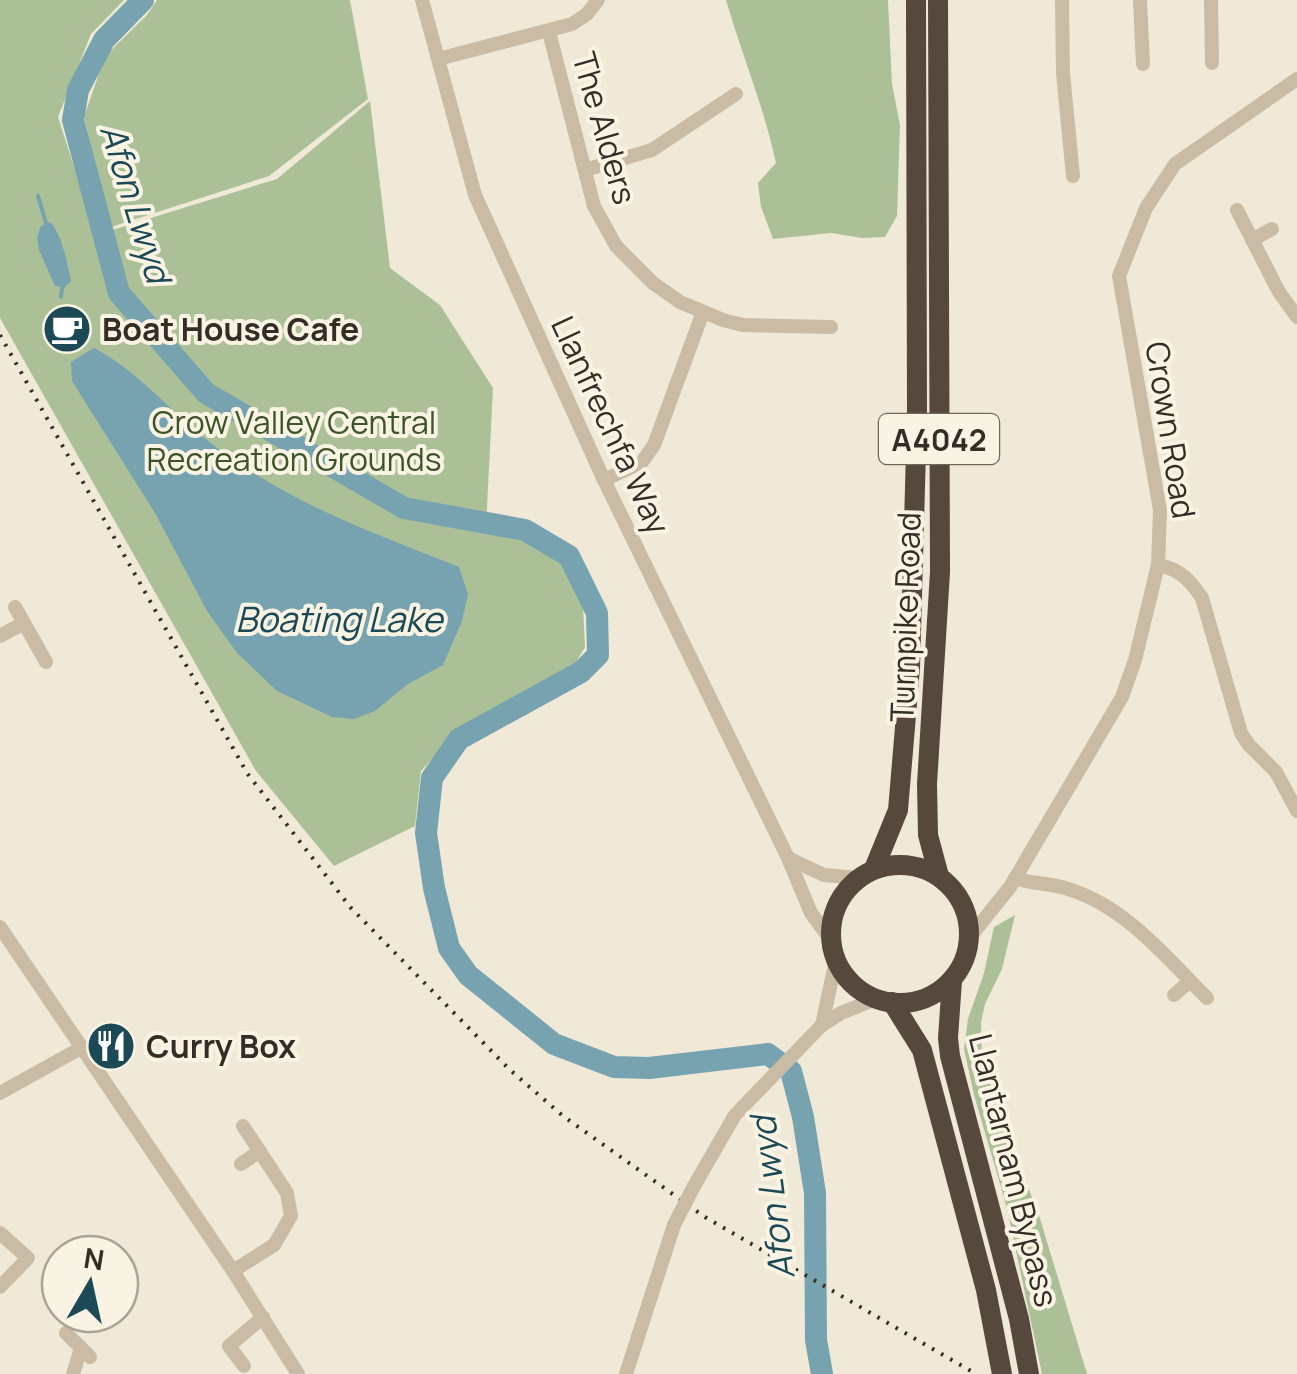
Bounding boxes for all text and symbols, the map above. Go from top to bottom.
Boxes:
street label: The Alders [562,47,648,209]
water label: Afon Lwyd [89,118,184,292]
cafe icon: Boat House Cafe [41,303,93,355]
place label: Boat House Cafe [102,307,359,351]
street label: Llanfrechfa Way [541,309,681,541]
street label: Crown Road [1135,339,1207,521]
park label: Crow Valley Central Recreation Grounds [147,400,441,481]
road number: A4042 [879,414,999,464]
street label: Turnpike Road [879,511,931,723]
water label: Boating Lake [235,595,445,643]
restaurant icon: Curry Box [85,1020,137,1072]
place label: Curry Box [146,1024,296,1068]
street label: Llantarnam Bypass [959,1029,1069,1311]
water label: Afon Lwyd [738,1110,806,1282]
north arrow [40,1234,140,1334]
text: N [81,1238,107,1279]

